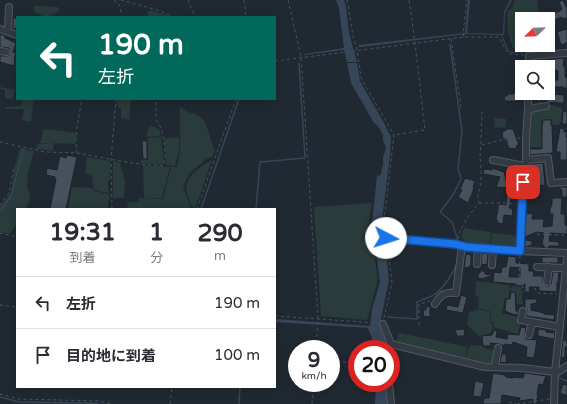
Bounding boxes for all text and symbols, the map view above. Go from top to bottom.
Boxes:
north arrow [515,12,555,52]
map controls [515,12,555,100]
text: 190 m [98,28,184,62]
icon: left [32,32,84,84]
button: search [515,60,555,100]
text: 左折 [98,66,134,88]
pin [506,165,540,199]
icon: arrive [512,171,534,193]
position arrow [365,217,407,259]
text: 19:31 [49,218,116,247]
text: 1 [149,218,164,247]
text: 290 [197,219,243,248]
text: m [214,248,226,264]
text: 到着 [70,250,96,266]
text: 分 [150,250,163,266]
icon: left [32,292,54,314]
text: 190 m [214,294,260,312]
text: 左折 [66,295,96,313]
speed limit sign: 20 [348,340,400,392]
icon: arrive [32,344,54,366]
text: 100 m [214,346,260,364]
text: 目的地に到着 [66,347,156,365]
text: 9 [308,349,320,373]
text: km/h [301,370,327,382]

